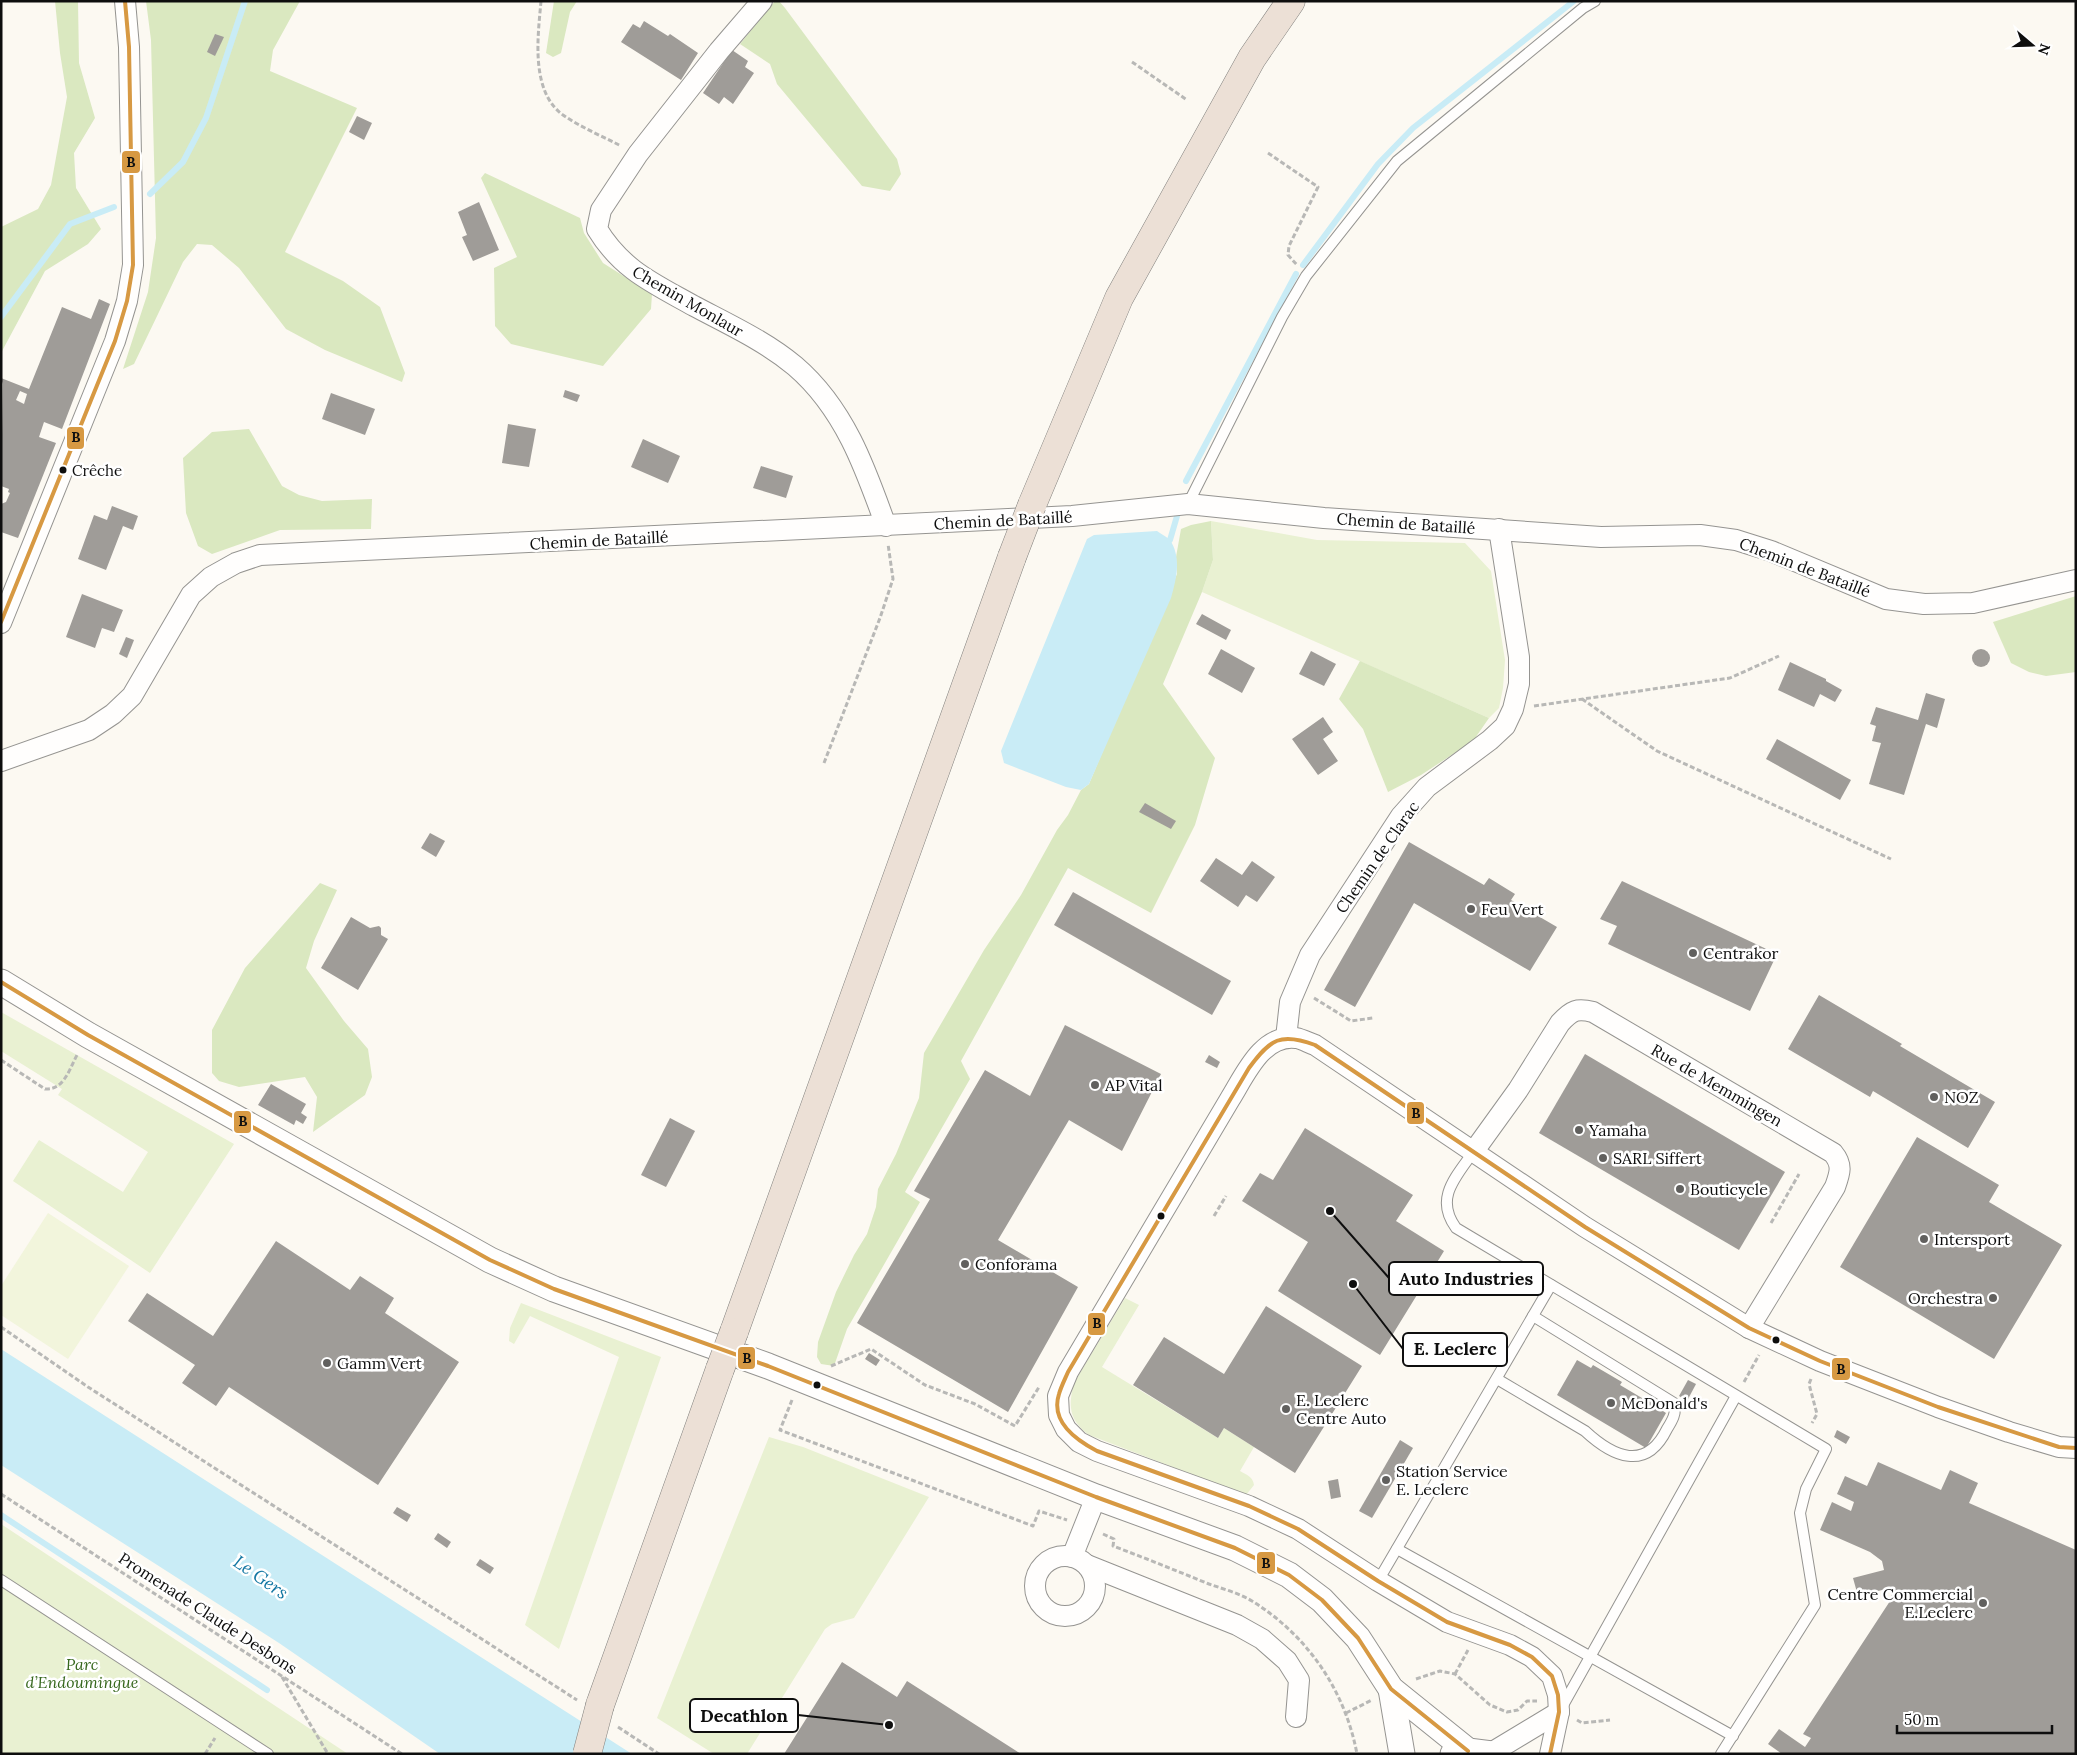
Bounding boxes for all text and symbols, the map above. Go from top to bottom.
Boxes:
north arrow [2007,20,2057,70]
text: N [2034,41,2055,57]
line badge: B [121,150,141,174]
text: B [126,153,136,171]
street label: Chemin Monlaur [629,261,747,341]
line badge: B [66,426,85,450]
text: B [71,428,81,446]
place label: Crêche [72,461,122,480]
marker: Crêche [58,465,68,475]
street label: Chemin de Bataillé [933,506,1073,534]
street label: Chemin de Bataillé [1336,508,1476,538]
street label: Chemin de Bataillé [529,526,669,554]
street label: Chemin de Bataillé [1737,533,1874,601]
street label: Chemin de Clarac [1331,797,1423,917]
place label: Feu Vert [1481,899,1544,919]
marker: Feu Vert [1465,903,1477,915]
place label: Centrakor [1703,943,1779,963]
marker: Centrakor [1687,947,1699,959]
street label: Rue de Memmingen [1648,1039,1786,1131]
place label: AP Vital [1104,1075,1163,1095]
marker: AP Vital [1089,1079,1101,1091]
place label: NOZ [1944,1087,1979,1107]
marker: NOZ [1928,1091,1940,1103]
line badge: B [1406,1101,1425,1125]
text: B [1411,1104,1421,1122]
line badge: B [233,1110,252,1134]
text: B [238,1112,248,1130]
place label: Yamaha [1588,1120,1647,1140]
marker: Yamaha [1573,1124,1585,1136]
place label: SARL Siffert [1613,1148,1703,1168]
marker: SARL Siffert [1597,1152,1609,1164]
place label: Bouticycle [1690,1179,1768,1199]
marker: Bouticycle [1674,1183,1686,1195]
unlabelled marker [1156,1211,1166,1221]
place label: Intersport [1934,1229,2011,1249]
marker: Intersport [1918,1233,1930,1245]
place label: Conforama [975,1254,1058,1274]
marker: Conforama [959,1258,971,1270]
callout: Auto Industries [1389,1262,1543,1295]
text: Auto Industries [1399,1267,1533,1290]
place label: Orchestra [1908,1288,1983,1308]
marker: Orchestra [1987,1292,1999,1304]
line badge: B [1087,1312,1106,1336]
text: B [1092,1314,1102,1332]
callout: E. Leclerc [1403,1333,1507,1366]
unlabelled marker [1771,1335,1781,1345]
text: E. Leclerc [1413,1337,1497,1360]
line badge: B [737,1346,756,1370]
text: B [742,1349,752,1367]
place label: Gamm Vert [337,1353,423,1373]
marker: Gamm Vert [321,1357,333,1369]
line badge: B [1831,1357,1851,1381]
text: B [1836,1360,1846,1378]
unlabelled marker [812,1380,822,1390]
place label: E. Leclerc Centre Auto [1296,1390,1386,1428]
place label: McDonald's [1621,1393,1708,1413]
marker: McDonald's [1605,1397,1617,1409]
marker: E. Leclerc Centre Auto [1280,1403,1292,1415]
place label: Station Service E. Leclerc [1396,1461,1508,1499]
marker: Station Service E. Leclerc [1380,1474,1392,1486]
street label: Promenade Claude Desbons [115,1548,301,1678]
water label: Le Gers [229,1550,293,1604]
line badge: B [1256,1551,1276,1575]
text: B [1261,1554,1271,1572]
place label: Centre Commercial E.Leclerc [1827,1584,1973,1622]
marker: Centre Commercial E.Leclerc [1977,1597,1989,1609]
park label: Parc d’Endoumingue [26,1654,139,1692]
callout: Decathlon [690,1699,798,1732]
scale bar [1897,1702,2052,1734]
text: Decathlon [700,1704,788,1727]
text: 50 m [1904,1710,1939,1729]

